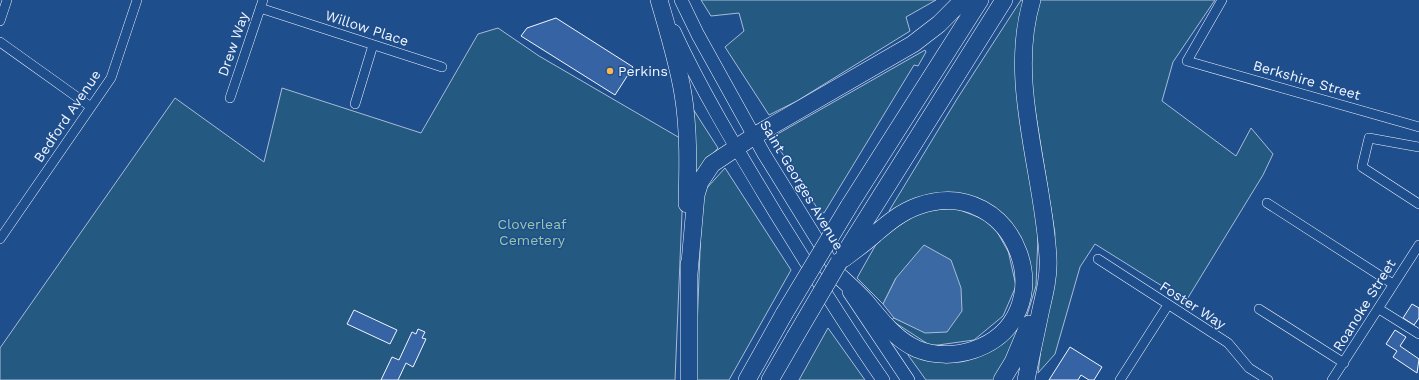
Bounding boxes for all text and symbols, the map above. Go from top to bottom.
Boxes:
street label: Willow Place [323,7,411,49]
street label: Drew Way [215,9,252,78]
street label: Berkshire Street [1251,57,1363,103]
place label: Perkins [618,63,668,79]
marker: Perkins [605,66,615,76]
street label: Bedford Avenue [30,67,104,165]
street label: Saint Georges Avenue [757,117,847,253]
park label: Cloverleaf Cemetery [497,216,567,248]
street label: Roanoke Street [1329,256,1399,354]
street label: Foster Way [1157,278,1229,333]

